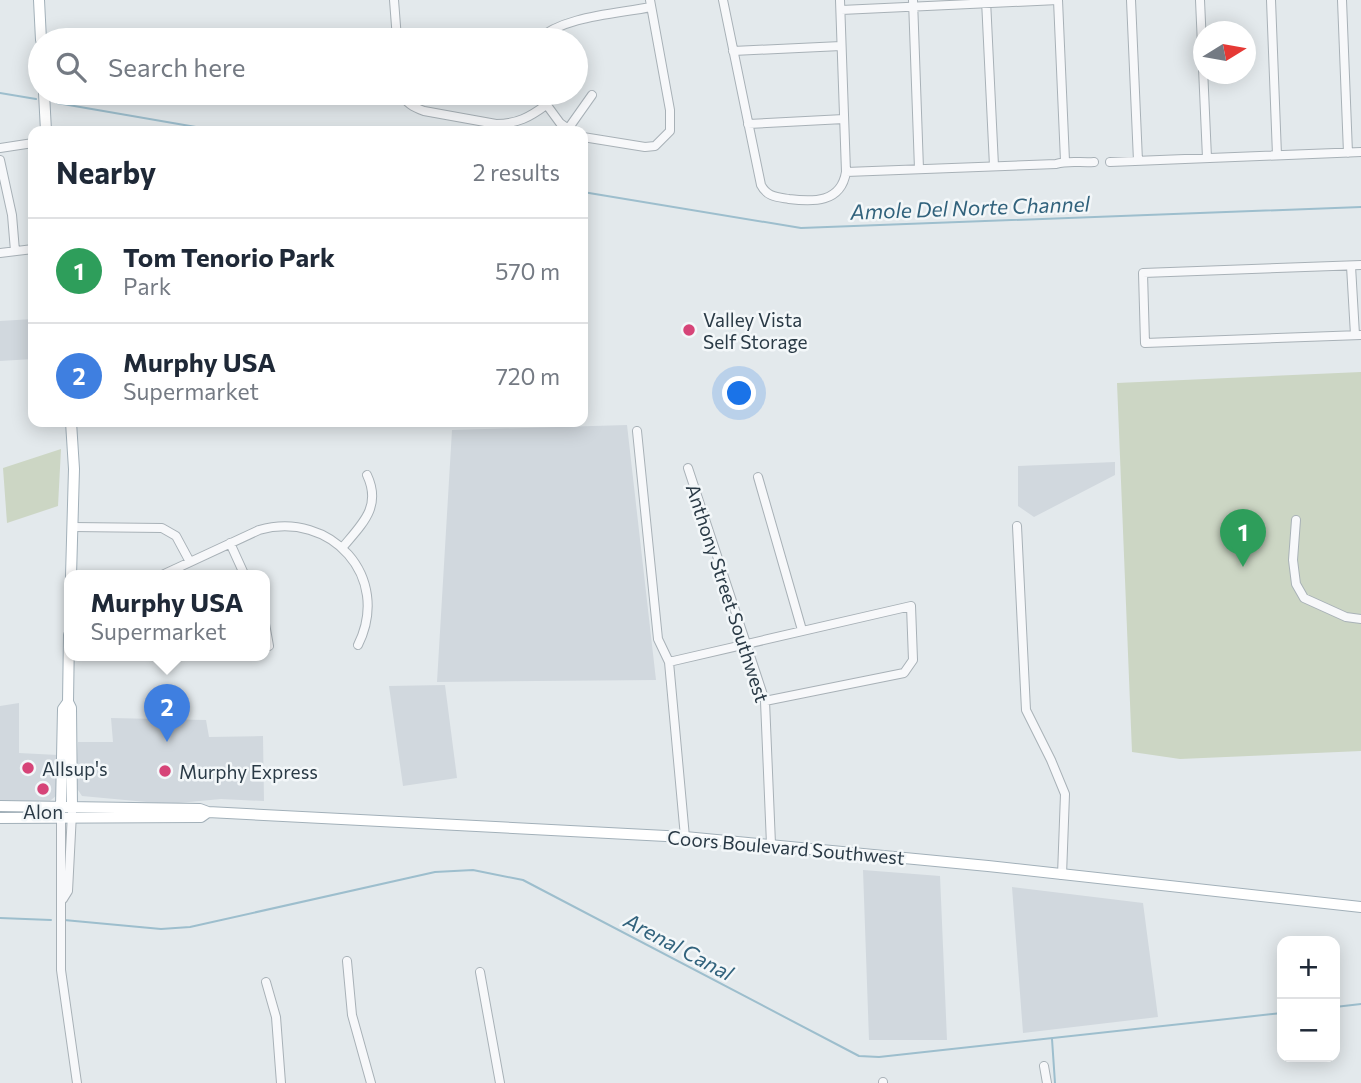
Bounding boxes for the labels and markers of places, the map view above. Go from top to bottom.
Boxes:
place label: Valley Vista Self Storage [703,308,808,353]
marker: Valley Vista Self Storage [681,322,697,338]
pin: 1 [1220,509,1266,567]
pin: 2 [144,684,190,742]
place label: Allsup's [42,757,108,780]
marker: Allsup's [20,760,36,776]
place label: Murphy Express [179,760,318,783]
marker: Murphy Express [157,763,173,779]
marker: Alon [35,781,51,797]
place label: Alon [23,800,63,823]

